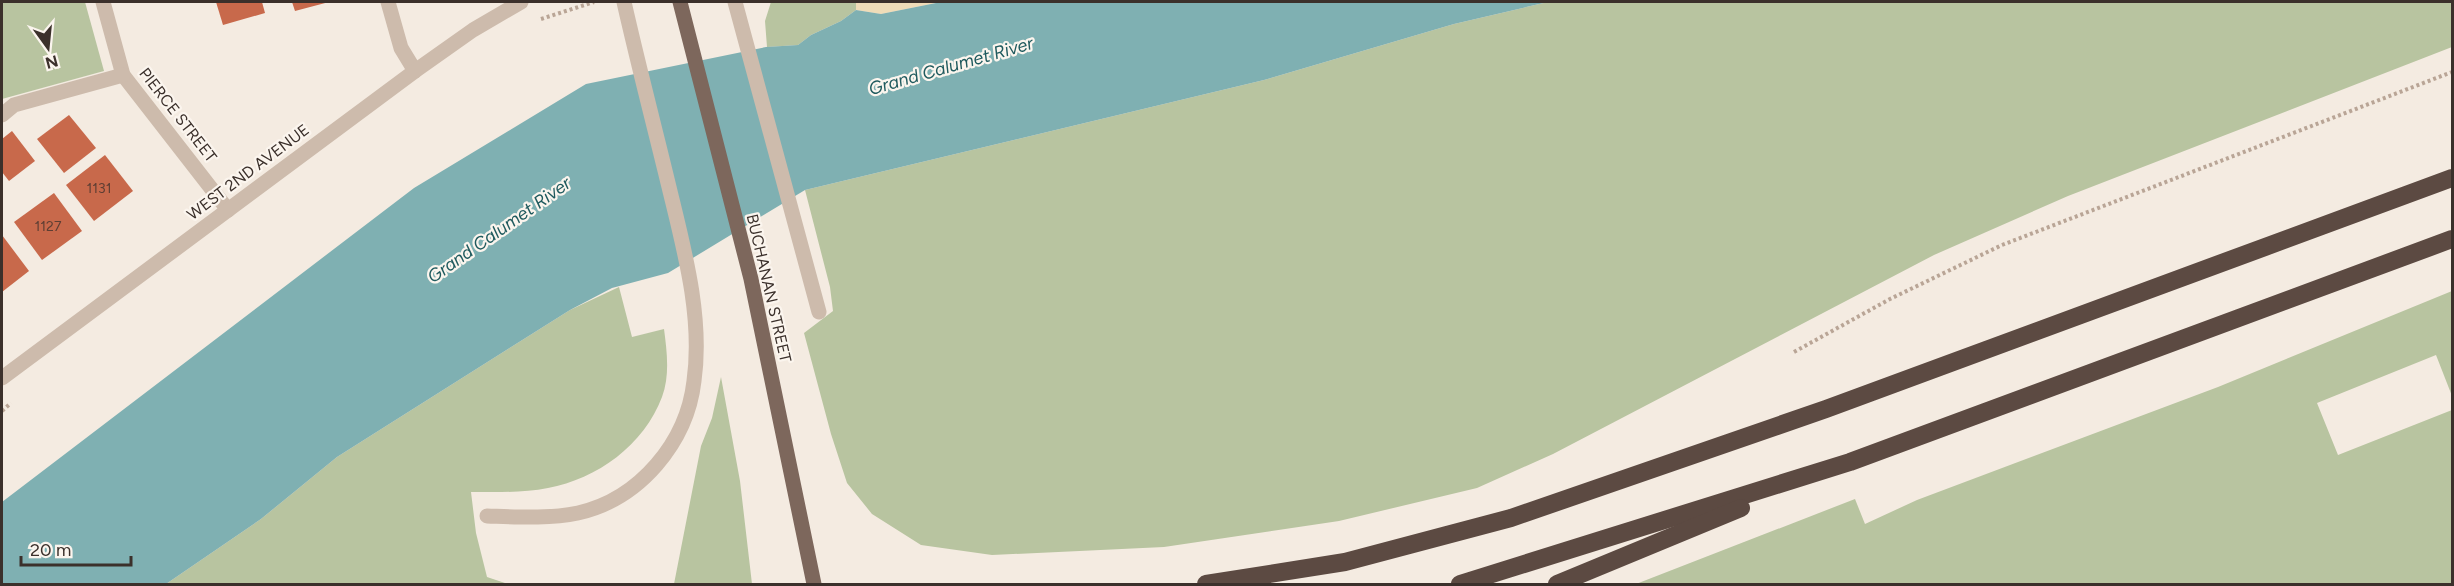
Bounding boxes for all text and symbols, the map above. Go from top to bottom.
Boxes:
north arrow [18,18,78,78]
water label: Grand Calumet River [866,32,1037,100]
text: N [43,51,60,73]
street label: PIERCE STREET [135,64,221,166]
street label: WEST 2ND AVENUE [183,120,313,224]
water label: Grand Calumet River [423,172,576,288]
house number: 1131 [87,180,111,197]
street label: BUCHANAN STREET [743,212,795,364]
house number: 1127 [35,218,62,235]
scale bar [21,529,130,567]
text: 20 m [30,539,71,561]

